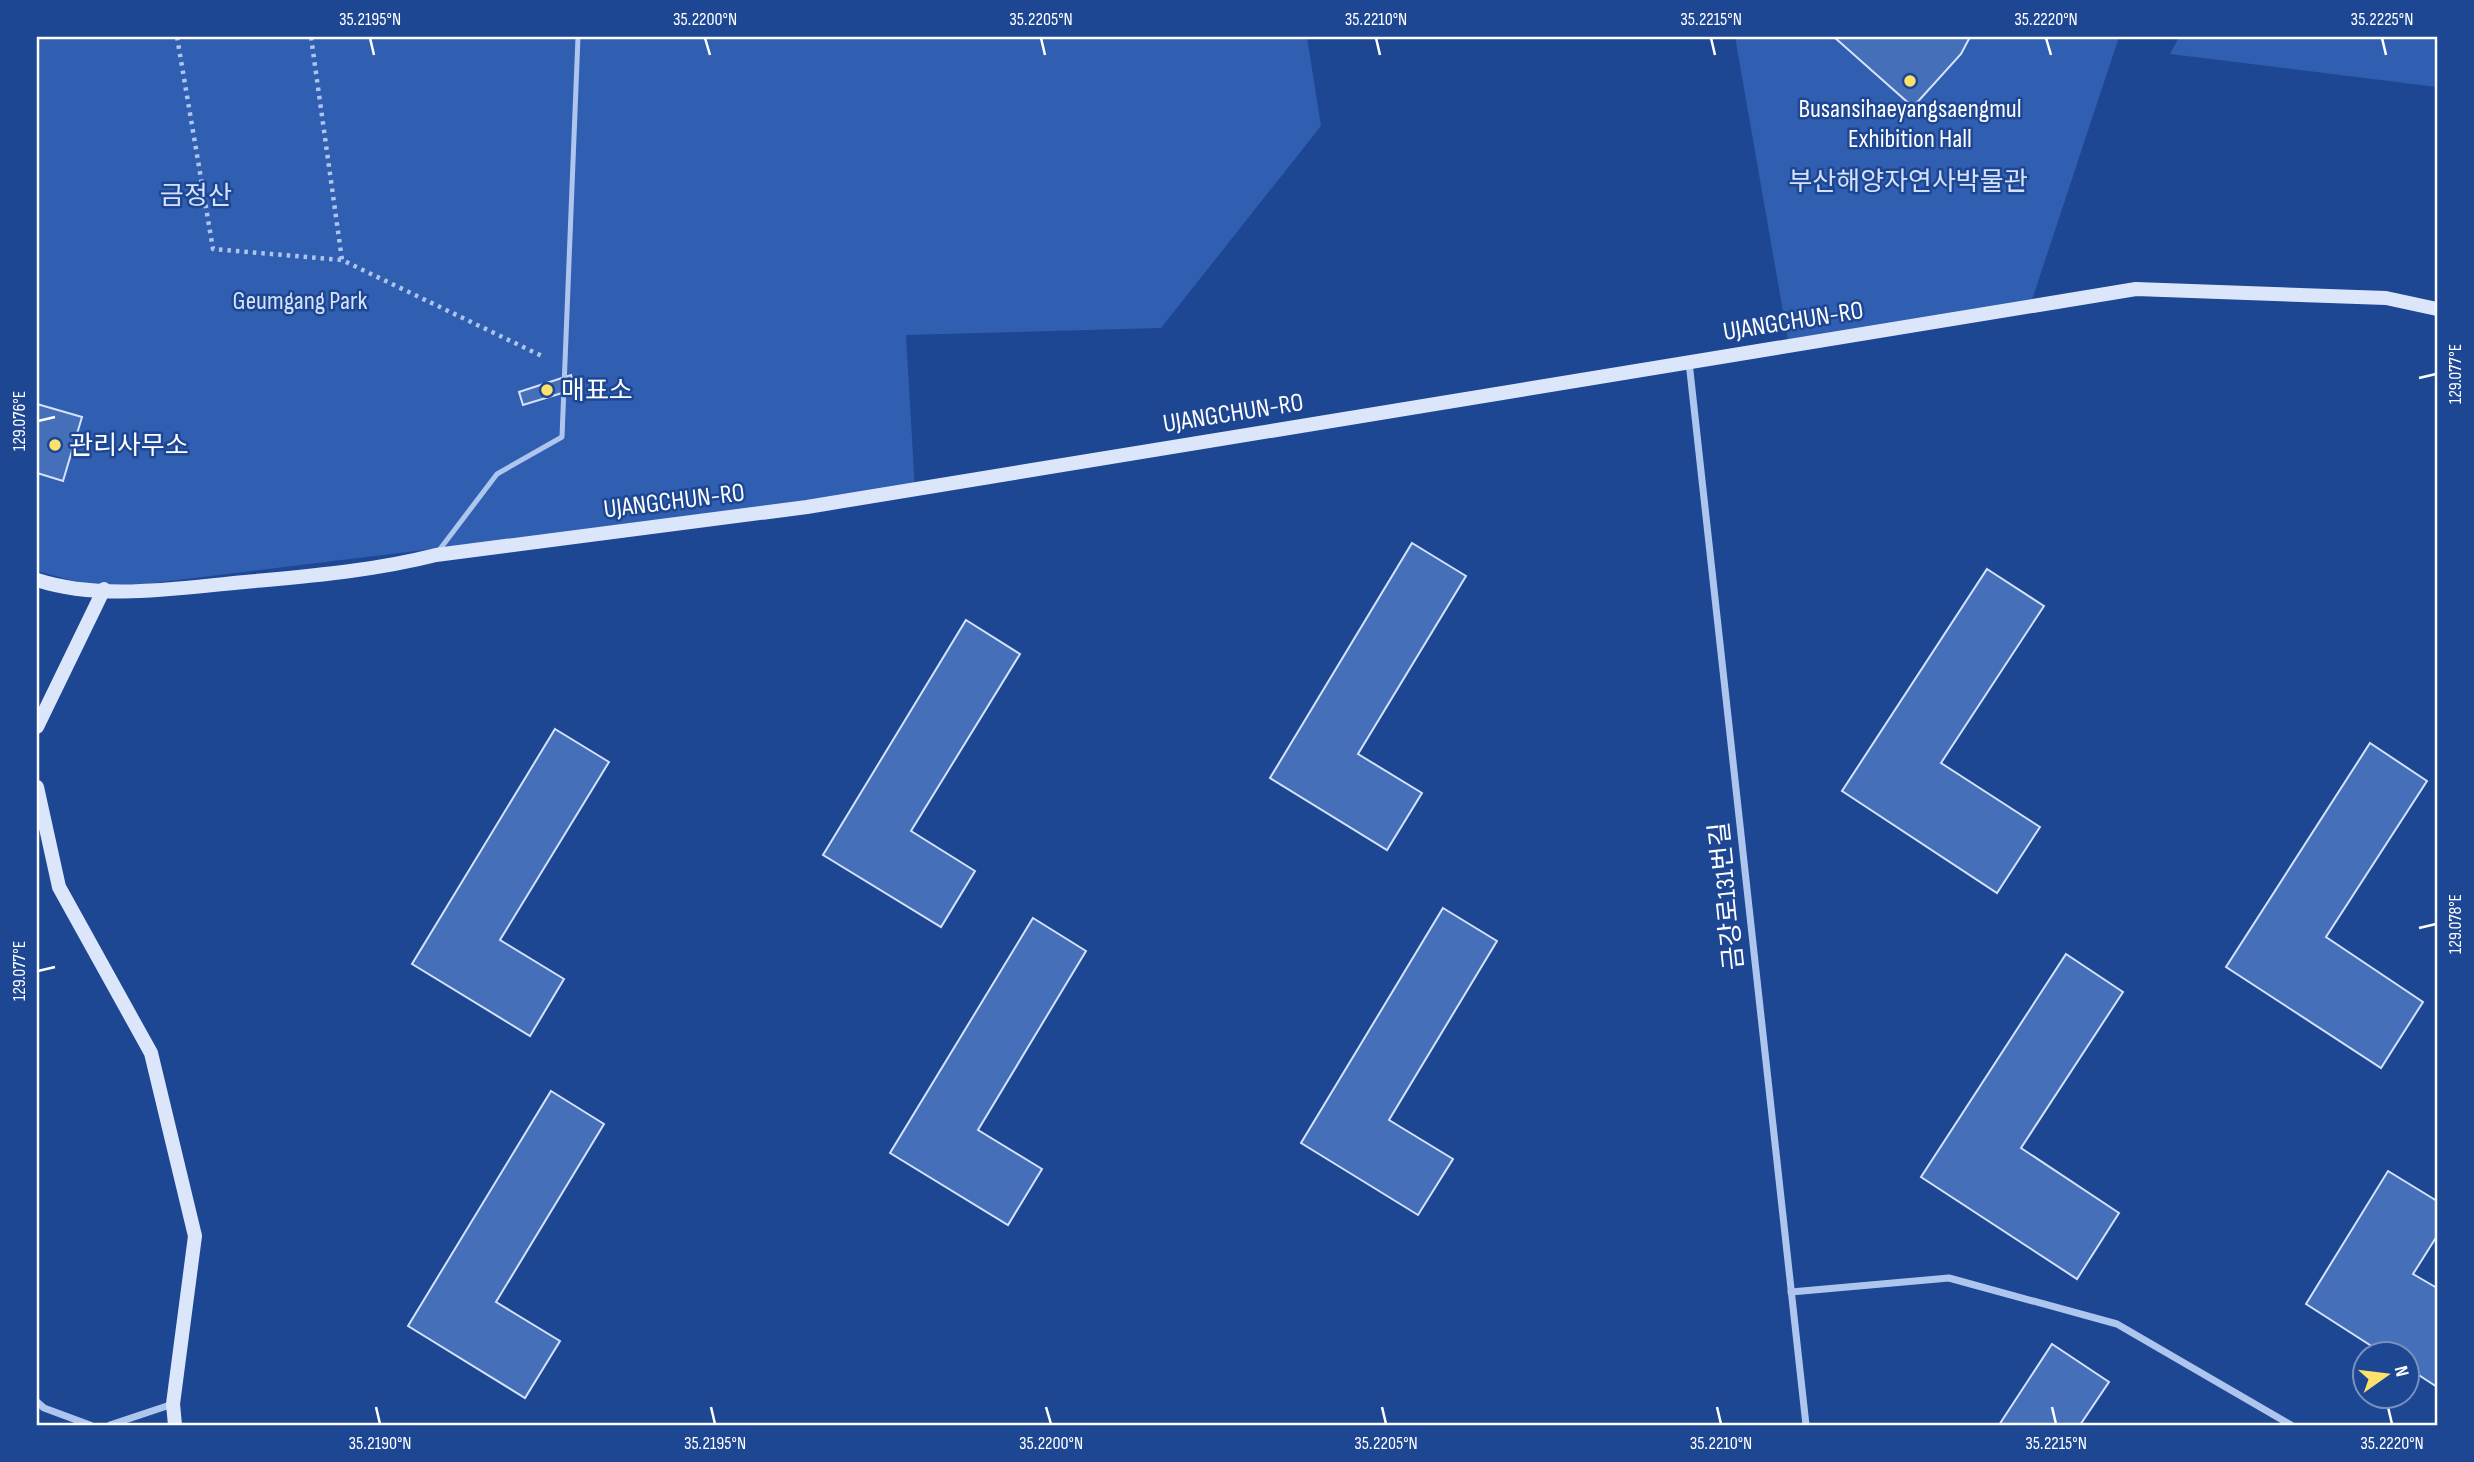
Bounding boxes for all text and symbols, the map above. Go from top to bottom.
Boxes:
text: 35.2195°N [339,9,401,30]
text: 35.2200°N [673,9,737,30]
text: 35.2205°N [1009,9,1073,30]
text: 35.2210°N [1345,9,1407,30]
text: 35.2215°N [1680,9,1742,30]
text: 35.2220°N [2014,9,2078,30]
text: 35.2225°N [2351,9,2413,30]
marker: Busansihaeyangsaengmul Exhibition Hall [1902,73,1918,89]
place label: Busansihaeyangsaengmul Exhibition Hall [1798,94,2022,155]
park label: 부산해양자연사박물관 [1788,167,2028,198]
park label: 금정산 [160,181,232,212]
park label: Geumgang Park [233,286,367,317]
street label: UJANGCHUN-RO [1721,295,1866,348]
text: 129.077°E [2445,344,2466,404]
place label: 매표소 [561,376,633,407]
marker: 매표소 [539,382,555,398]
street label: UJANGCHUN-RO [1161,387,1306,440]
text: 129.076°E [9,391,30,451]
place label: 관리사무소 [69,431,189,462]
marker: 관리사무소 [47,437,63,453]
street label: UJANGCHUN-RO [602,477,746,525]
street label: 금강로131번길 [1704,820,1751,971]
text: 129.078°E [2445,894,2466,954]
text: 129.077°E [9,941,30,1001]
north arrow [2352,1340,2422,1410]
text: N [2389,1364,2413,1379]
text: 35.2190°N [348,1433,412,1454]
text: 35.2195°N [684,1433,746,1454]
text: 35.2200°N [1019,1433,1083,1454]
text: 35.2205°N [1354,1433,1418,1454]
text: 35.2210°N [1690,1433,1752,1454]
text: 35.2215°N [2025,1433,2087,1454]
text: 35.2220°N [2360,1433,2424,1454]

